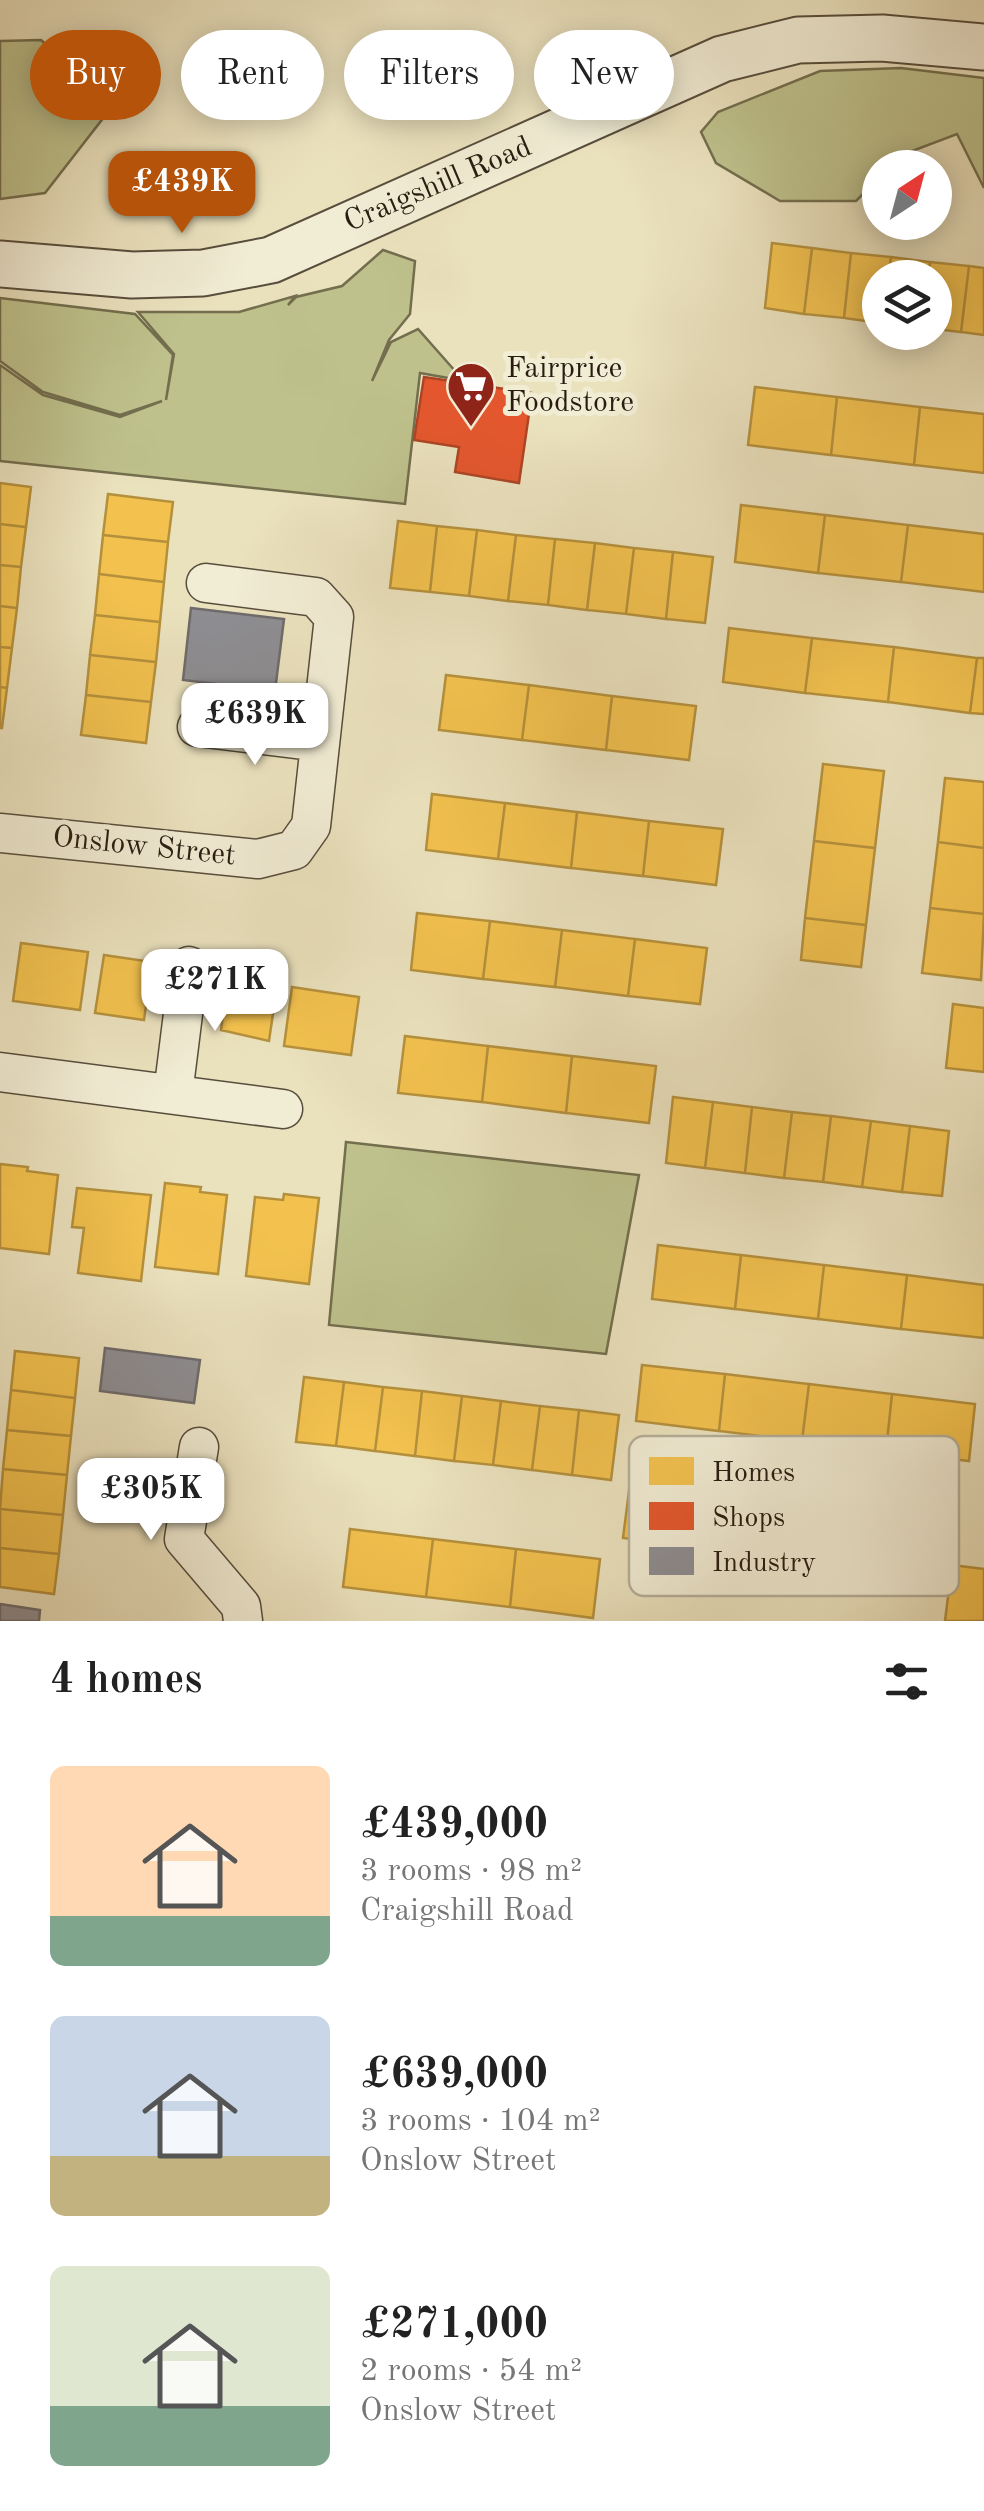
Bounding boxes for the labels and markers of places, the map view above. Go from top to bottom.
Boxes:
pin: £439K [112,151,252,236]
place label: Fairprice Foodstore [506,354,634,418]
supermarket icon: Fairprice Foodstore [445,360,497,428]
pin: £639K [185,683,325,768]
pin: £271K [145,949,285,1034]
pin: £305K [81,1458,221,1543]

